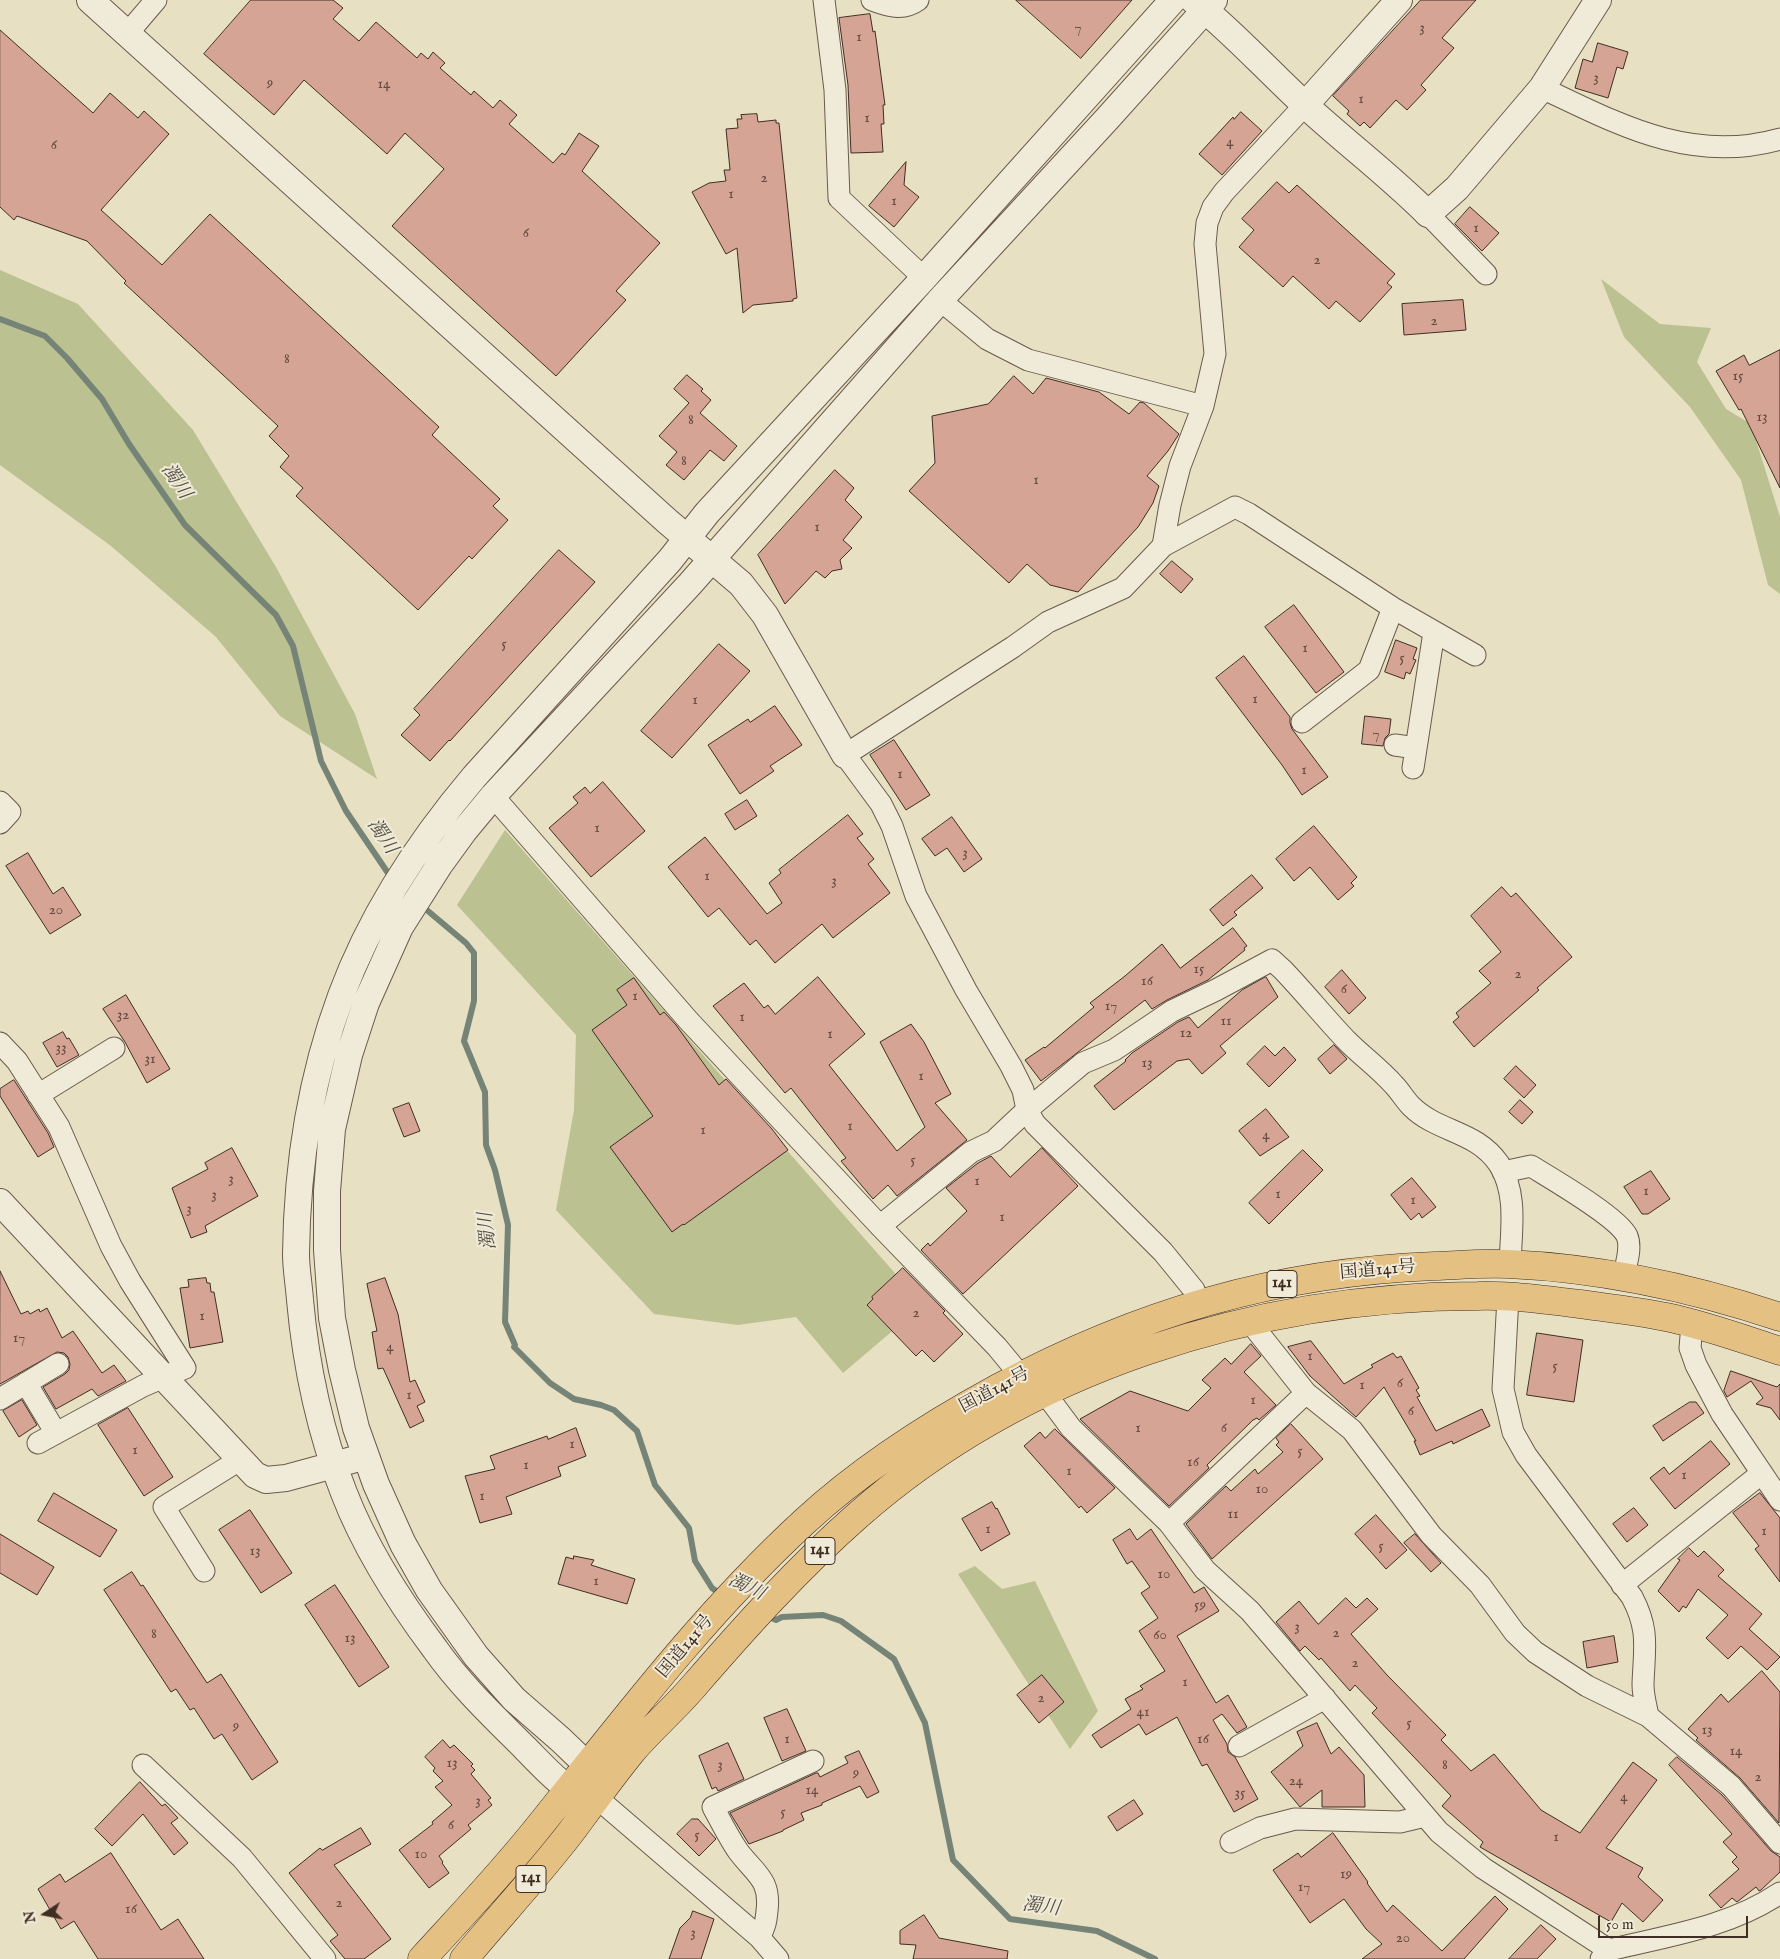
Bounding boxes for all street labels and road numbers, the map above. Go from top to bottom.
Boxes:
street label: 国道141号 [1339,1257,1417,1285]
road number: 141 [1267,1270,1297,1298]
street label: 国道141号 [956,1364,1034,1418]
road number: 141 [805,1538,835,1564]
street label: 国道141号 [653,1611,719,1683]
road number: 141 [516,1866,546,1892]

